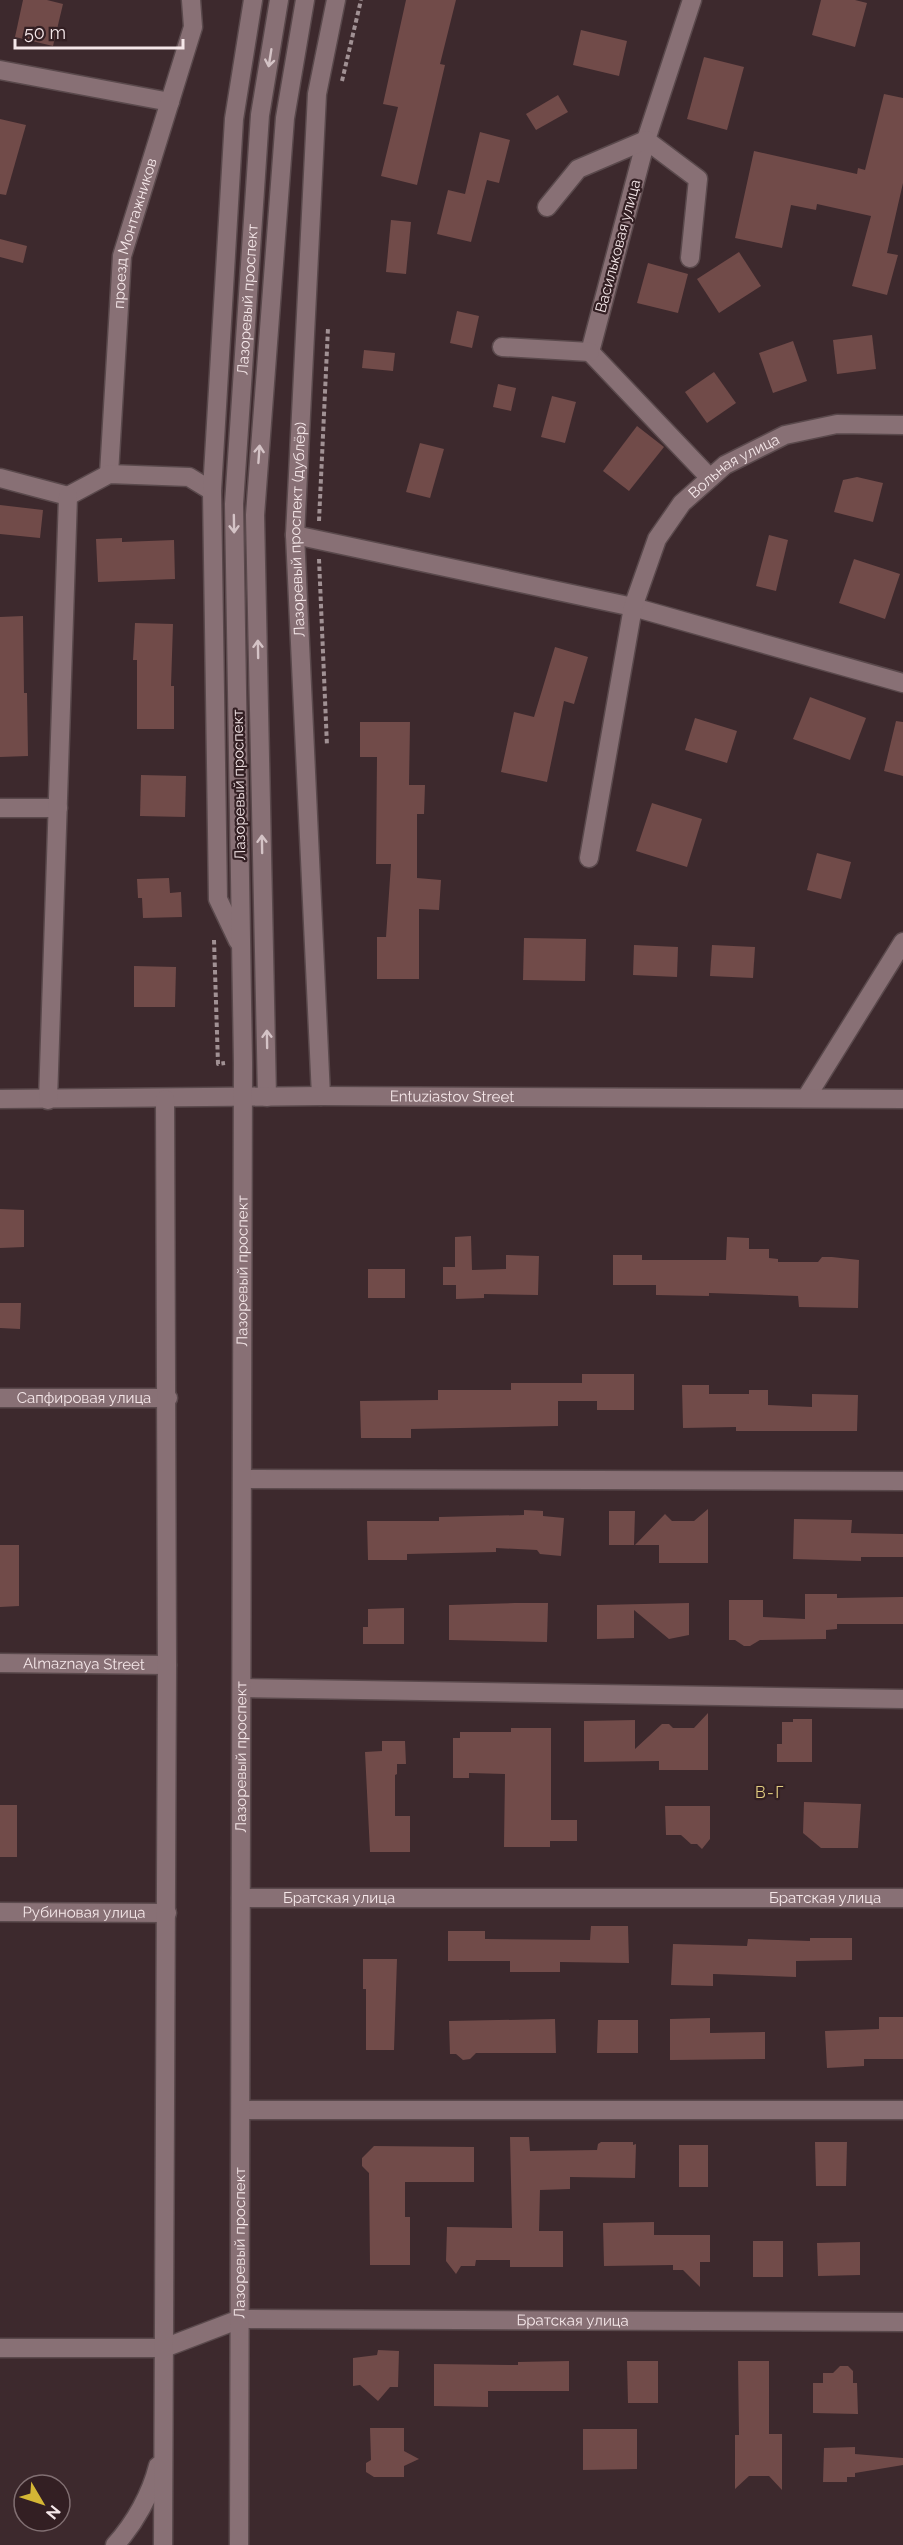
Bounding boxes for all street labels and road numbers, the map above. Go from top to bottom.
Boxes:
street label: проезд Монтажников [110,156,161,309]
street label: Васильковая улица [592,177,644,315]
street label: Лазоревый проспект [234,223,262,376]
street label: Лазоревый проспект (дублёр) [286,422,310,638]
street label: Вольная улица [685,430,782,502]
street label: Лазоревый проспект [229,709,249,861]
street label: Entuziastov Street [390,1087,514,1106]
street label: Лазоревый проспект [233,1195,252,1347]
street label: Сапфировая улица [17,1389,151,1407]
street label: Almaznaya Street [23,1654,145,1674]
street label: Лазоревый проспект [232,1681,250,1833]
street label: Братская улица [283,1889,395,1907]
street label: Братская улица [769,1889,881,1907]
street label: Рубиновая улица [22,1903,146,1922]
street label: Лазоревый проспект [231,2167,249,2319]
street label: Братская улица [517,2311,629,2330]

